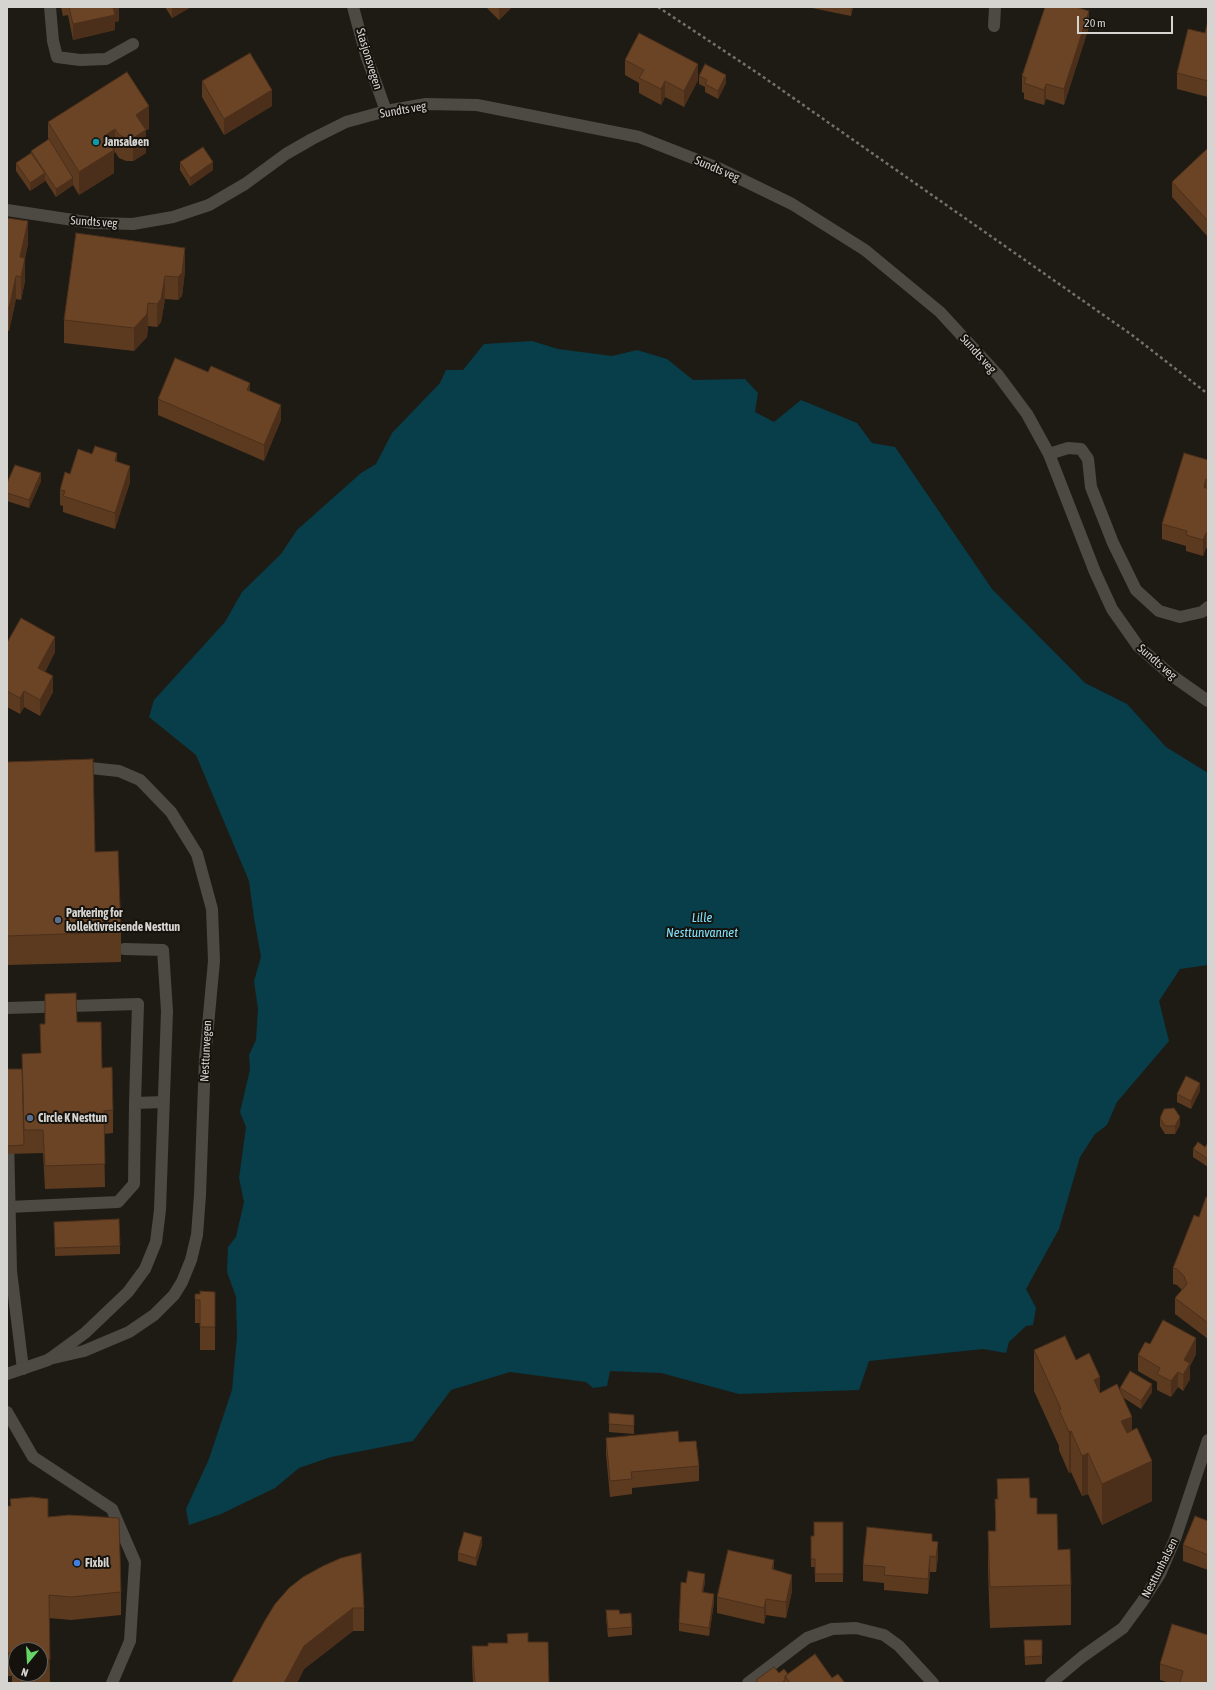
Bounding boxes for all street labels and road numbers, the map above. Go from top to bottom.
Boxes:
street label: Stasjonsvegen [353,27,385,91]
street label: Sundts veg [379,99,427,121]
street label: Sundts veg [693,153,741,185]
street label: Sundts veg [70,213,118,231]
street label: Sundts veg [957,332,999,376]
street label: Sundts veg [1134,641,1180,683]
street label: Nesttunvegen [197,1020,215,1082]
street label: Nesttunhalsen [1139,1536,1181,1600]

